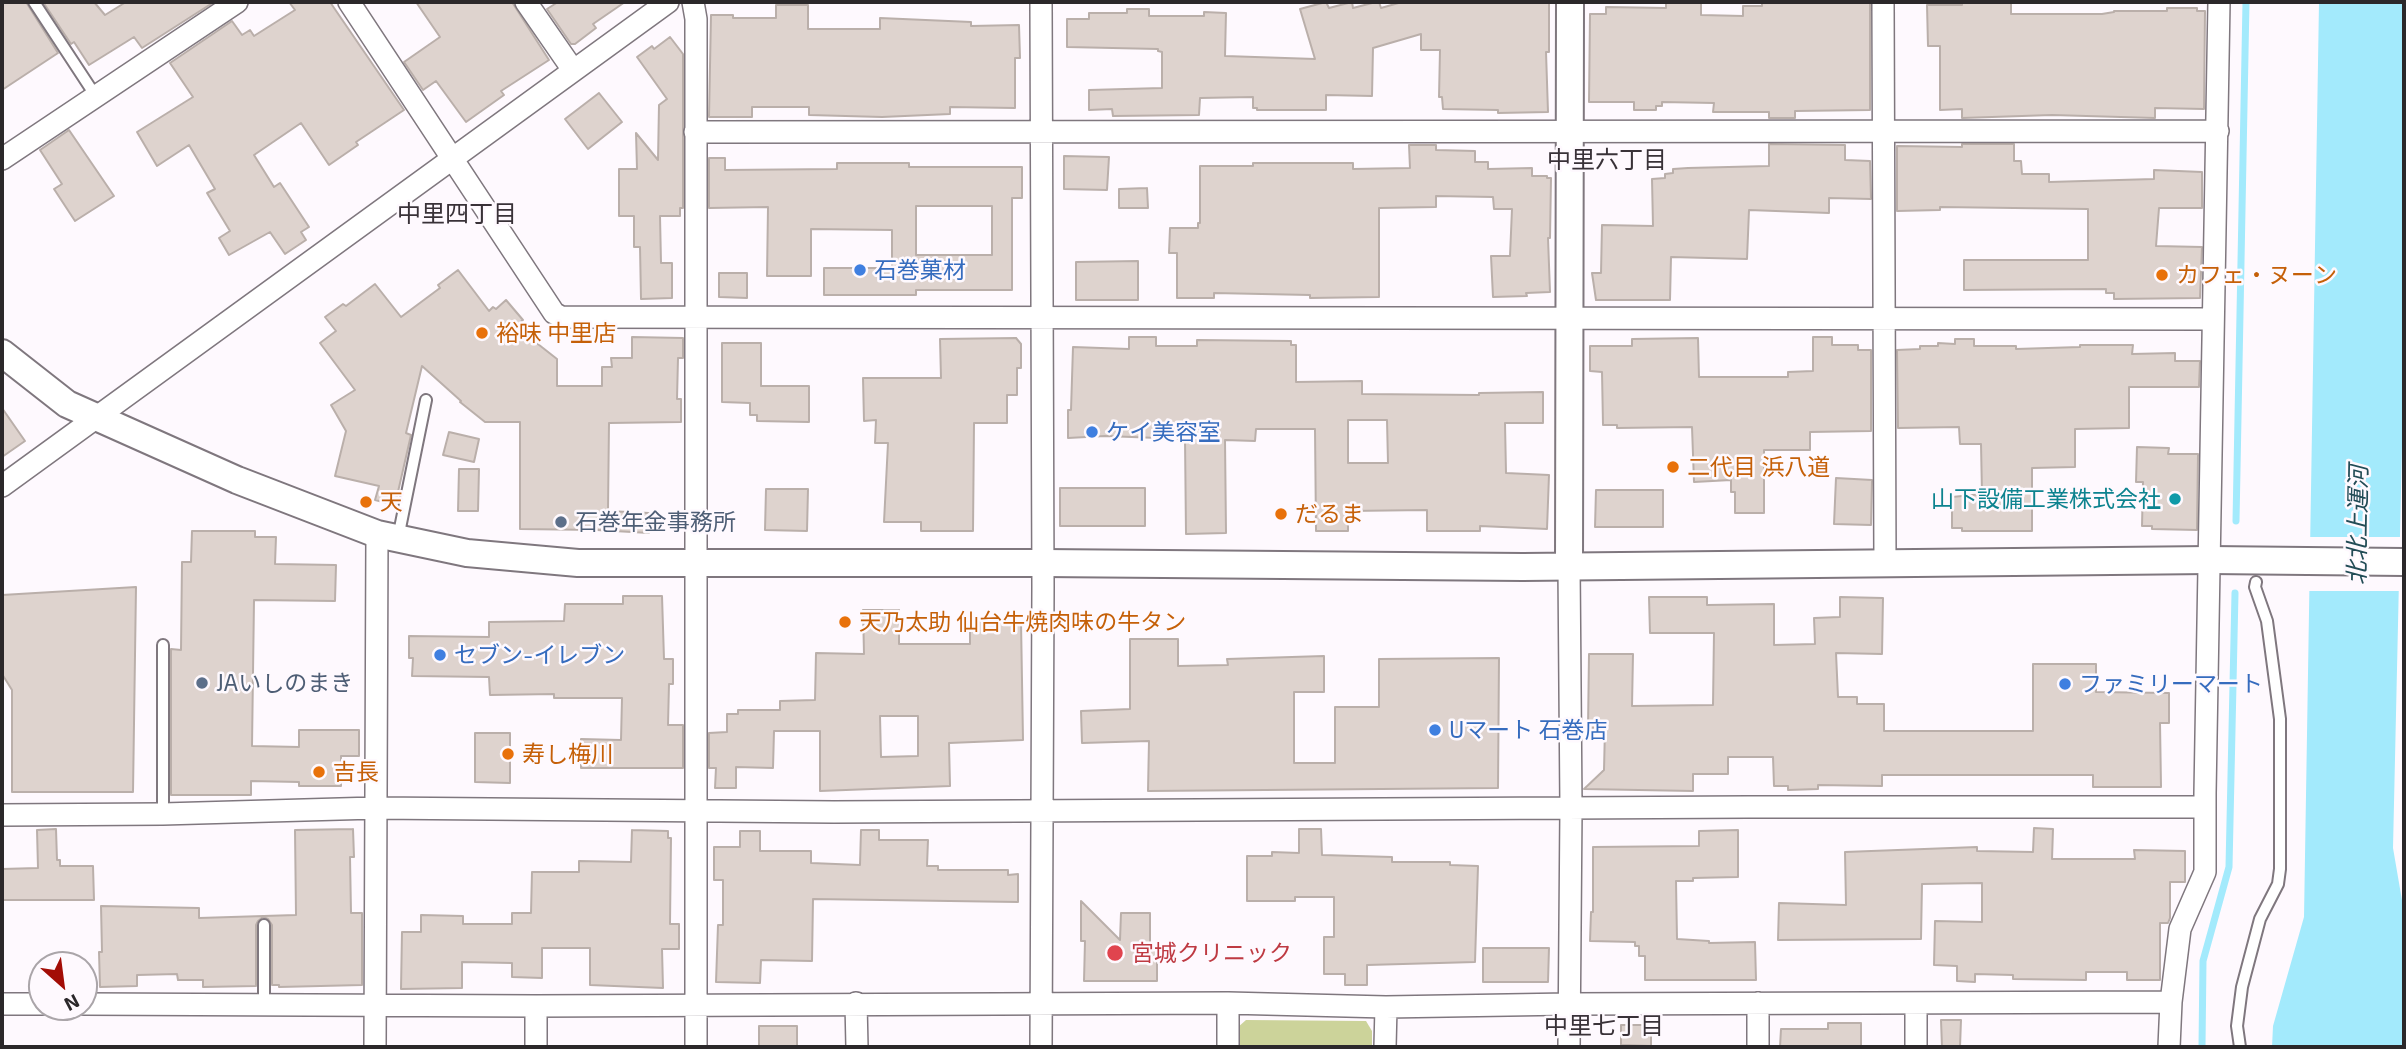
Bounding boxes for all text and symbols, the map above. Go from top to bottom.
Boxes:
district label: 中里六丁目 [1547,146,1667,174]
district label: 中里四丁目 [397,200,517,228]
place label: 石巻菓材 [874,256,966,284]
place label: カフェ・ヌーン [2176,261,2337,289]
marker: 石巻菓材 [852,262,868,278]
marker: カフェ・ヌーン [2154,267,2170,283]
place label: 裕味 中里店 [496,319,616,347]
marker: 裕味 中里店 [474,325,490,341]
place label: ケイ美容室 [1106,418,1221,446]
marker: ケイ美容室 [1084,424,1100,440]
place label: 二代目 浜八道 [1687,453,1830,481]
marker: 二代目 浜八道 [1665,459,1681,475]
water label: 北北上運河 [2343,465,2373,585]
place label: 山下設備工業株式会社 [1931,485,2161,513]
place label: 天 [380,488,403,516]
marker: 山下設備工業株式会社 [2167,491,2183,507]
marker: 天 [358,494,374,510]
place label: だるま [1295,500,1364,528]
marker: だるま [1273,506,1289,522]
place label: 石巻年金事務所 [575,508,736,536]
marker: 石巻年金事務所 [553,514,569,530]
place label: 天乃太助 仙台牛焼肉味の牛タン [859,608,1186,636]
marker: 天乃太助 仙台牛焼肉味の牛タン [837,614,853,630]
place label: セブン-イレブン [454,641,625,669]
marker: セブン-イレブン [432,647,448,663]
place label: JAいしのまき [216,669,353,697]
place label: ファミリーマート [2079,670,2263,698]
marker: JAいしのまき [194,675,210,691]
marker: ファミリーマート [2057,676,2073,692]
place label: Uマート 石巻店 [1449,716,1607,744]
marker: Uマート 石巻店 [1427,722,1443,738]
place label: 寿し梅川 [522,740,614,768]
marker: 寿し梅川 [500,746,516,762]
place label: 吉長 [333,758,379,786]
marker: 吉長 [311,764,327,780]
place label: 宮城クリニック [1131,939,1292,967]
marker: 宮城クリニック [1105,943,1125,963]
north arrow [28,951,98,1021]
text: N [61,990,84,1017]
district label: 中里七丁目 [1544,1012,1664,1040]

